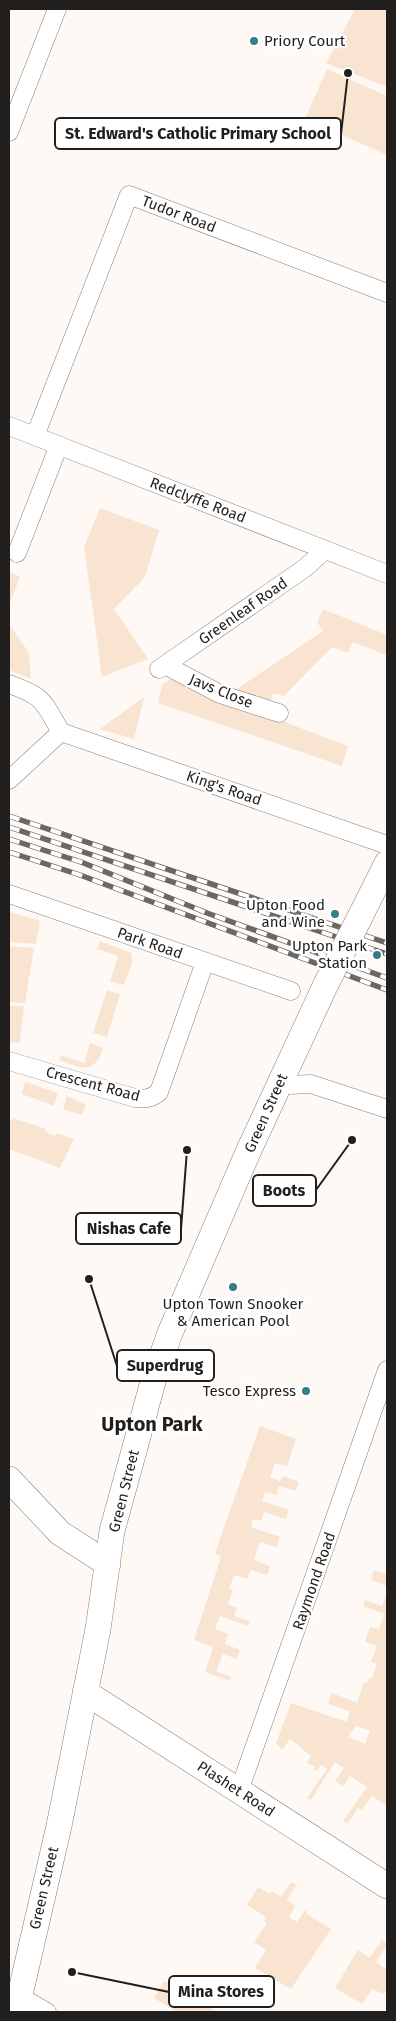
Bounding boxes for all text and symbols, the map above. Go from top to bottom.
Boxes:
place label: Priory Court [264,32,346,50]
marker: Priory Court [248,35,260,47]
callout: St. Edward's Catholic Primary School [55,118,341,149]
text: St. Edward's Catholic Primary School [65,124,331,143]
street label: Tudor Road [139,192,219,236]
street label: Redclyffe Road [147,473,249,527]
street label: Greenleaf Road [195,574,291,648]
street label: Javs Close [186,670,256,712]
street label: King's Road [184,767,264,809]
place label: Upton Food and Wine [246,896,325,931]
marker: Upton Food and Wine [329,908,341,920]
street label: Park Road [115,923,185,963]
place label: Upton Park Station [292,937,367,972]
marker: Upton Park Station [371,949,383,961]
street label: Crescent Road [44,1063,142,1105]
street label: Green Street [241,1070,292,1155]
callout: Boots [253,1175,316,1206]
text: Boots [263,1181,306,1200]
callout: Nishas Cafe [76,1213,181,1244]
text: Nishas Cafe [87,1219,171,1238]
marker: Upton Town Snooker & American Pool [227,1281,239,1293]
place label: Upton Town Snooker & American Pool [163,1295,304,1330]
callout: Superdrug [117,1350,214,1381]
text: Superdrug [127,1356,203,1375]
place label: Tesco Express [203,1382,296,1400]
marker: Tesco Express [300,1385,312,1397]
district label: Upton Park [101,1412,204,1436]
street label: Green Street [105,1447,143,1534]
street label: Raymond Road [289,1530,339,1632]
street label: Plashet Road [194,1757,278,1821]
street label: Green Street [26,1844,62,1931]
callout: Mina Stores [169,1976,274,2007]
text: Mina Stores [178,1982,264,2001]

